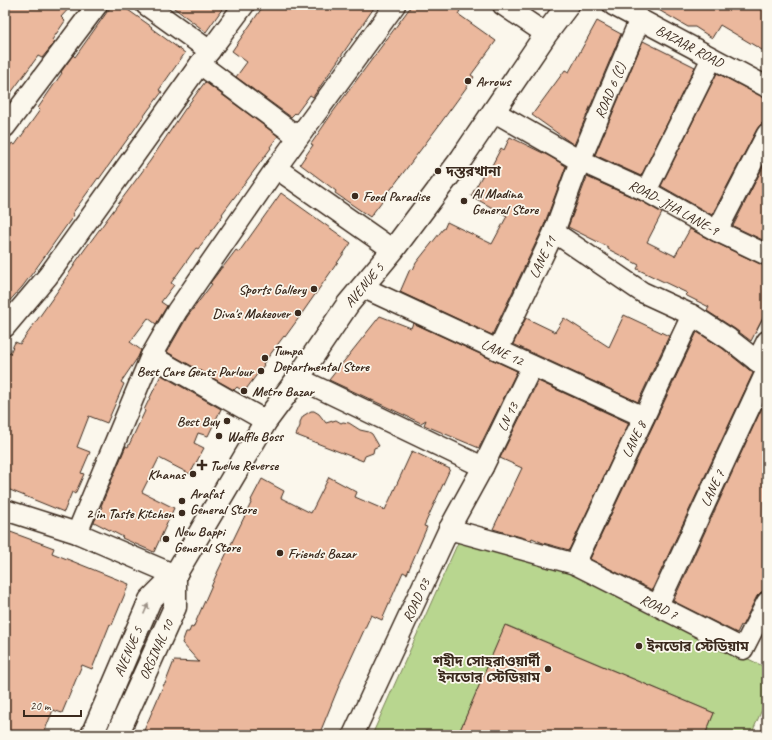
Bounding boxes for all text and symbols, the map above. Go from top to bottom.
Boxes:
street label: BAZAAR ROAD [653,21,727,72]
street label: ROAD 6 (C) [591,59,630,121]
place label: Arrows [476,73,512,90]
marker: Arrows [463,76,473,86]
place label: দস্তরখানা [445,163,502,180]
marker: দস্তরখানা [433,166,443,176]
street label: ROAD- JHA LANE-9 [626,176,723,240]
place label: Al Madina General Store [472,185,539,218]
place label: Food Paradise [363,188,431,205]
marker: Food Paradise [350,191,360,201]
marker: Al Madina General Store [459,196,469,206]
street label: LANE 11 [525,233,560,281]
street label: AVENUE 5 [341,259,388,311]
place label: Sports Gallery [239,281,307,298]
marker: Sports Gallery [309,284,319,294]
place label: Diva's Makeover [213,305,292,322]
marker: Diva's Makeover [293,308,303,318]
street label: LANE 12 [479,336,528,370]
place label: Tumpa Departmental Store [273,342,370,375]
marker: Tumpa Departmental Store [260,353,270,363]
place label: Best Care Gents Parlour [137,363,255,380]
marker: Best Care Gents Parlour [256,366,266,376]
place label: Metro Bazar [252,383,316,400]
marker: Metro Bazar [239,386,249,396]
street label: LN 13 [494,398,523,434]
place label: Best Buy [177,413,221,430]
marker: Best Buy [222,416,232,426]
street label: LANE 8 [618,417,651,460]
place label: Waffle Boss [227,428,285,445]
marker: Waffle Boss [214,431,224,441]
place label: Twelve Reverse [210,457,280,474]
marker: Twelve Reverse [197,460,207,470]
place label: Khanas [148,466,187,483]
street label: LANE 7 [697,467,729,509]
marker: Khanas [188,469,198,479]
place label: Arafat General Store [190,485,257,518]
marker: Arafat General Store [177,496,187,506]
place label: 2 in Taste Kitchen [86,505,175,522]
marker: 2 in Taste Kitchen [177,508,187,518]
place label: New Bappi General Store [174,523,241,556]
marker: New Bappi General Store [161,534,171,544]
place label: Friends Bazar [288,545,358,562]
marker: Friends Bazar [275,548,285,558]
street label: ROAD 03 [399,574,434,624]
street label: ROAD 7 [638,591,681,624]
one-way arrow [143,603,149,614]
street label: ORGINAL 10 [135,616,178,682]
street label: AVENUE 5 [110,624,147,679]
place label: ইনডোর স্টেডিয়াম [646,638,749,655]
marker: ইনডোর স্টেডিয়াম [634,641,644,651]
place label: শহীদ সোহরাওয়ার্দী ইনডোর স্টেডিয়াম [432,651,541,686]
marker: শহীদ সোহরাওয়ার্দী ইনডোর স্টেডিয়াম [543,664,553,674]
scale bar [24,692,81,718]
text: 20 m [30,698,52,714]

